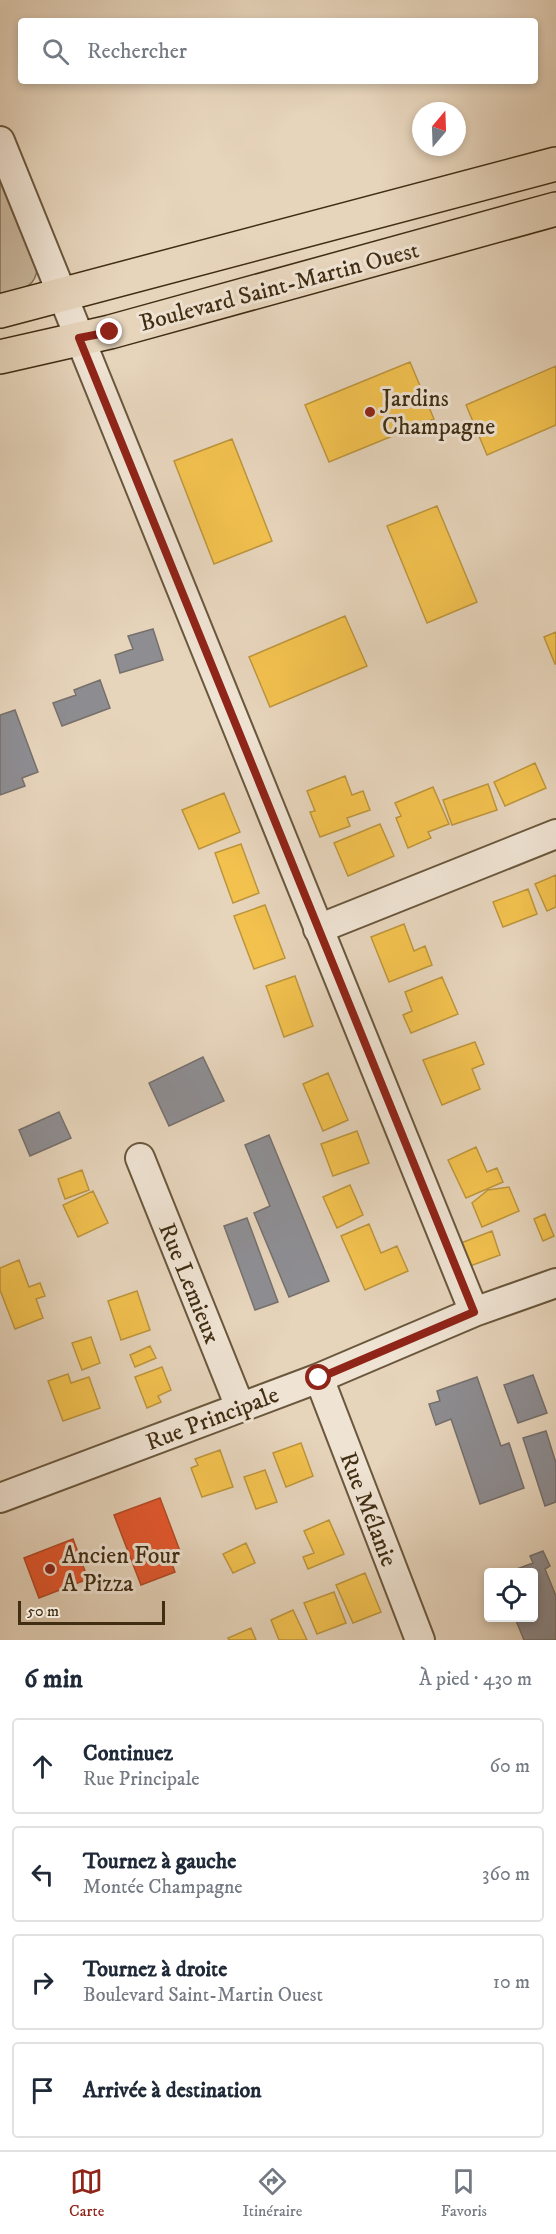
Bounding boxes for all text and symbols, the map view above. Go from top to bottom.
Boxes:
search box [18,18,538,84]
icon: search [39,35,72,68]
text: Rechercher [87,38,187,65]
north arrow [412,102,466,156]
street label: Boulevard Saint-Martin Ouest [136,235,422,339]
route end [96,318,122,344]
place label: Jardins Champagne [380,384,495,442]
marker: Jardins Champagne [363,405,377,419]
street label: Rue Lemieux [151,1219,227,1348]
route start [305,1364,331,1390]
street label: Rue Principale [142,1380,283,1458]
street label: Rue Mélanie [333,1448,404,1571]
place label: Ancien Four A Pizza [62,1541,180,1599]
marker: Ancien Four A Pizza [43,1562,57,1576]
map controls [484,1568,538,1622]
button: locate [484,1568,538,1622]
scale bar [18,1598,165,1626]
text: 50 m [27,1601,59,1621]
text: 6 min [24,1663,83,1696]
text: À pied · 430 m [419,1667,532,1692]
text: Continuez [83,1740,173,1767]
icon: ahead [26,1750,59,1783]
text: 60 m [490,1754,530,1779]
text: Rue Principale [83,1767,200,1792]
text: Tournez à gauche [83,1848,236,1875]
icon: left [26,1858,59,1891]
text: 360 m [482,1862,530,1887]
text: Montée Champagne [83,1875,243,1900]
text: Tournez à droite [83,1956,227,1983]
icon: right [26,1966,59,1999]
text: 10 m [493,1970,530,1995]
text: Boulevard Saint-Martin Ouest [83,1983,323,2008]
icon: arrive [26,2074,59,2107]
text: Arrivée à destination [83,2077,262,2104]
tab: Carte [69,2165,104,2221]
tab: Itinéraire [242,2165,302,2221]
tab: Favoris [441,2165,487,2221]

